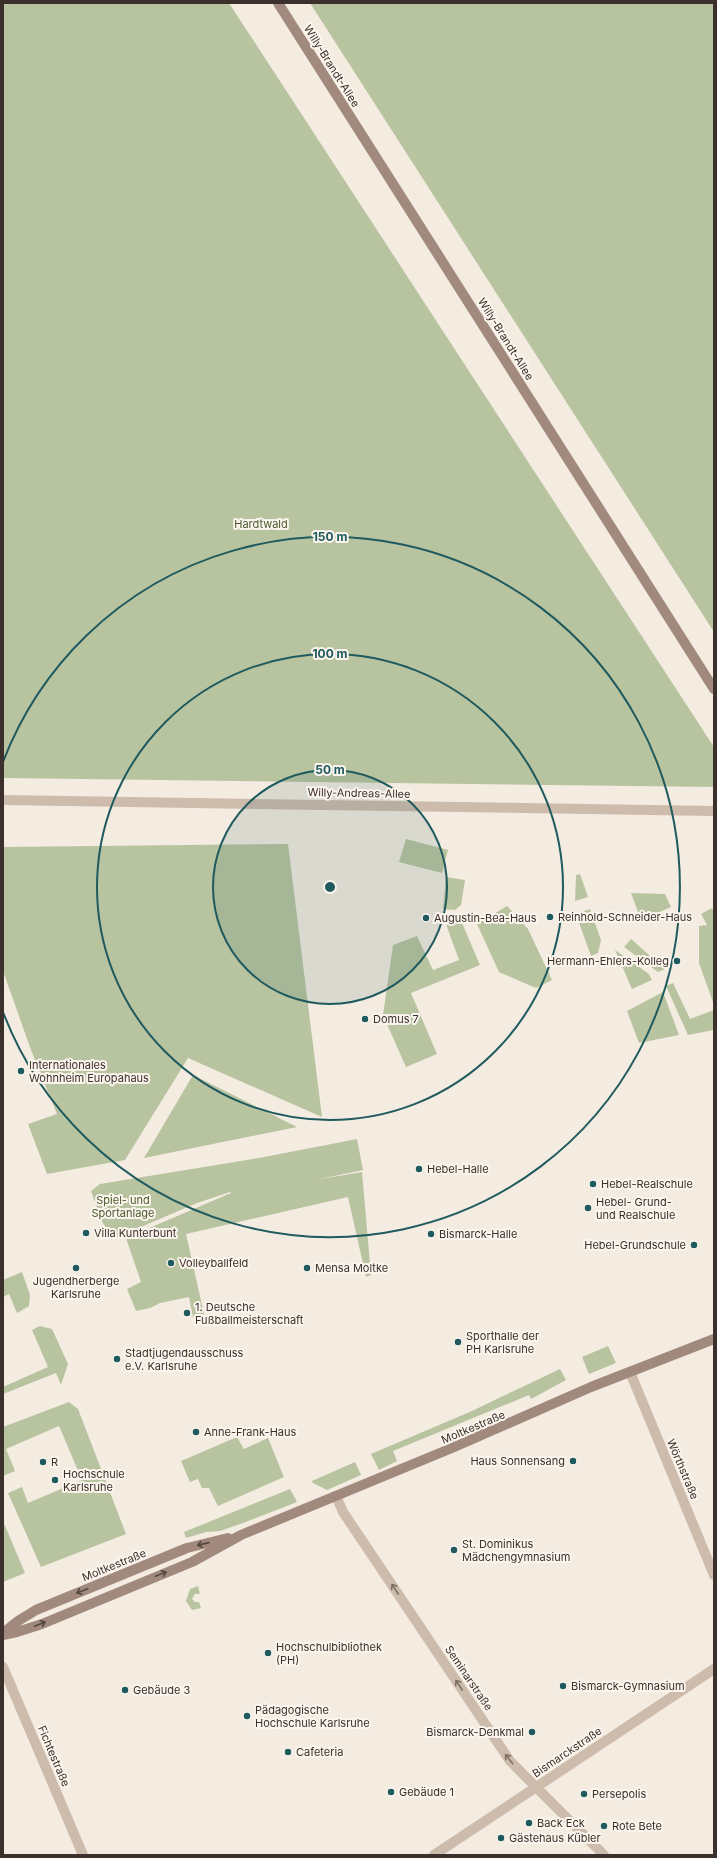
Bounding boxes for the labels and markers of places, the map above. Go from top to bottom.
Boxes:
centre of rings [323,880,337,894]
place label: Reinhold-Schneider-Haus [558,910,692,924]
place label: Augustin-Bea-Haus [434,911,537,925]
marker: Reinhold-Schneider-Haus [545,912,555,922]
marker: Augustin-Bea-Haus [421,913,431,923]
place label: Hermann-Ehlers-Kolleg [547,954,669,968]
marker: Hermann-Ehlers-Kolleg [672,956,682,966]
place label: Domus 7 [373,1012,419,1026]
marker: Domus 7 [360,1014,370,1024]
place label: Internationales Wohnheim Europahaus [29,1058,149,1085]
marker: Internationales Wohnheim Europahaus [16,1066,26,1076]
place label: Hebel-Halle [427,1162,489,1176]
marker: Hebel-Halle [414,1164,424,1174]
place label: Hebel-Realschule [601,1177,693,1191]
marker: Hebel-Realschule [588,1179,598,1189]
place label: Hebel- Grund- und Realschule [596,1195,675,1222]
marker: Hebel- Grund- und Realschule [583,1203,593,1213]
place label: Villa Kunterbunt [94,1226,177,1240]
place label: Bismarck-Halle [439,1227,517,1241]
marker: Villa Kunterbunt [81,1228,91,1238]
marker: Bismarck-Halle [426,1229,436,1239]
place label: Hebel-Grundschule [584,1238,686,1252]
marker: Hebel-Grundschule [689,1240,699,1250]
place label: Volleyballfeld [179,1256,248,1270]
marker: Volleyballfeld [166,1258,176,1268]
place label: Mensa Moltke [315,1261,388,1275]
marker: Jugendherberge Karlsruhe [71,1263,81,1273]
marker: Mensa Moltke [302,1263,312,1273]
place label: Jugendherberge Karlsruhe [33,1274,119,1301]
place label: 1. Deutsche Fußballmeisterschaft [195,1300,304,1327]
marker: 1. Deutsche Fußballmeisterschaft [182,1308,192,1318]
place label: Sporthalle der PH Karlsruhe [466,1329,539,1356]
marker: Sporthalle der PH Karlsruhe [453,1337,463,1347]
place label: Stadtjugendausschuss e.V. Karlsruhe [125,1346,243,1373]
marker: Stadtjugendausschuss e.V. Karlsruhe [112,1354,122,1364]
place label: Anne-Frank-Haus [204,1425,297,1439]
marker: Anne-Frank-Haus [191,1427,201,1437]
place label: Haus Sonnensang [470,1454,565,1468]
place label: R [51,1455,58,1469]
marker: Haus Sonnensang [568,1456,578,1466]
marker: R [38,1457,48,1467]
place label: Hochschule Karlsruhe [63,1467,125,1494]
marker: Hochschule Karlsruhe [50,1475,60,1485]
place label: St. Dominikus Mädchengymnasium [462,1537,570,1564]
marker: St. Dominikus Mädchengymnasium [449,1545,459,1555]
place label: Hochschulbibliothek (PH) [276,1640,382,1667]
marker: Hochschulbibliothek (PH) [263,1648,273,1658]
place label: Bismarck-Gymnasium [571,1679,685,1693]
marker: Bismarck-Gymnasium [558,1681,568,1691]
place label: Gebäude 3 [133,1683,190,1697]
marker: Gebäude 3 [120,1685,130,1695]
place label: Pädagogische Hochschule Karlsruhe [255,1703,370,1730]
marker: Pädagogische Hochschule Karlsruhe [242,1711,252,1721]
place label: Bismarck-Denkmal [426,1725,524,1739]
marker: Bismarck-Denkmal [527,1727,537,1737]
place label: Cafeteria [296,1745,343,1759]
marker: Cafeteria [283,1747,293,1757]
place label: Gebäude 1 [399,1785,454,1799]
marker: Gebäude 1 [386,1787,396,1797]
place label: Persepolis [592,1787,646,1801]
marker: Persepolis [579,1789,589,1799]
place label: Back Eck [537,1816,585,1830]
marker: Back Eck [524,1818,534,1828]
place label: Rote Bete [612,1819,662,1833]
marker: Rote Bete [599,1821,609,1831]
place label: Gästehaus Kübler [509,1831,601,1845]
marker: Gästehaus Kübler [496,1833,506,1843]

